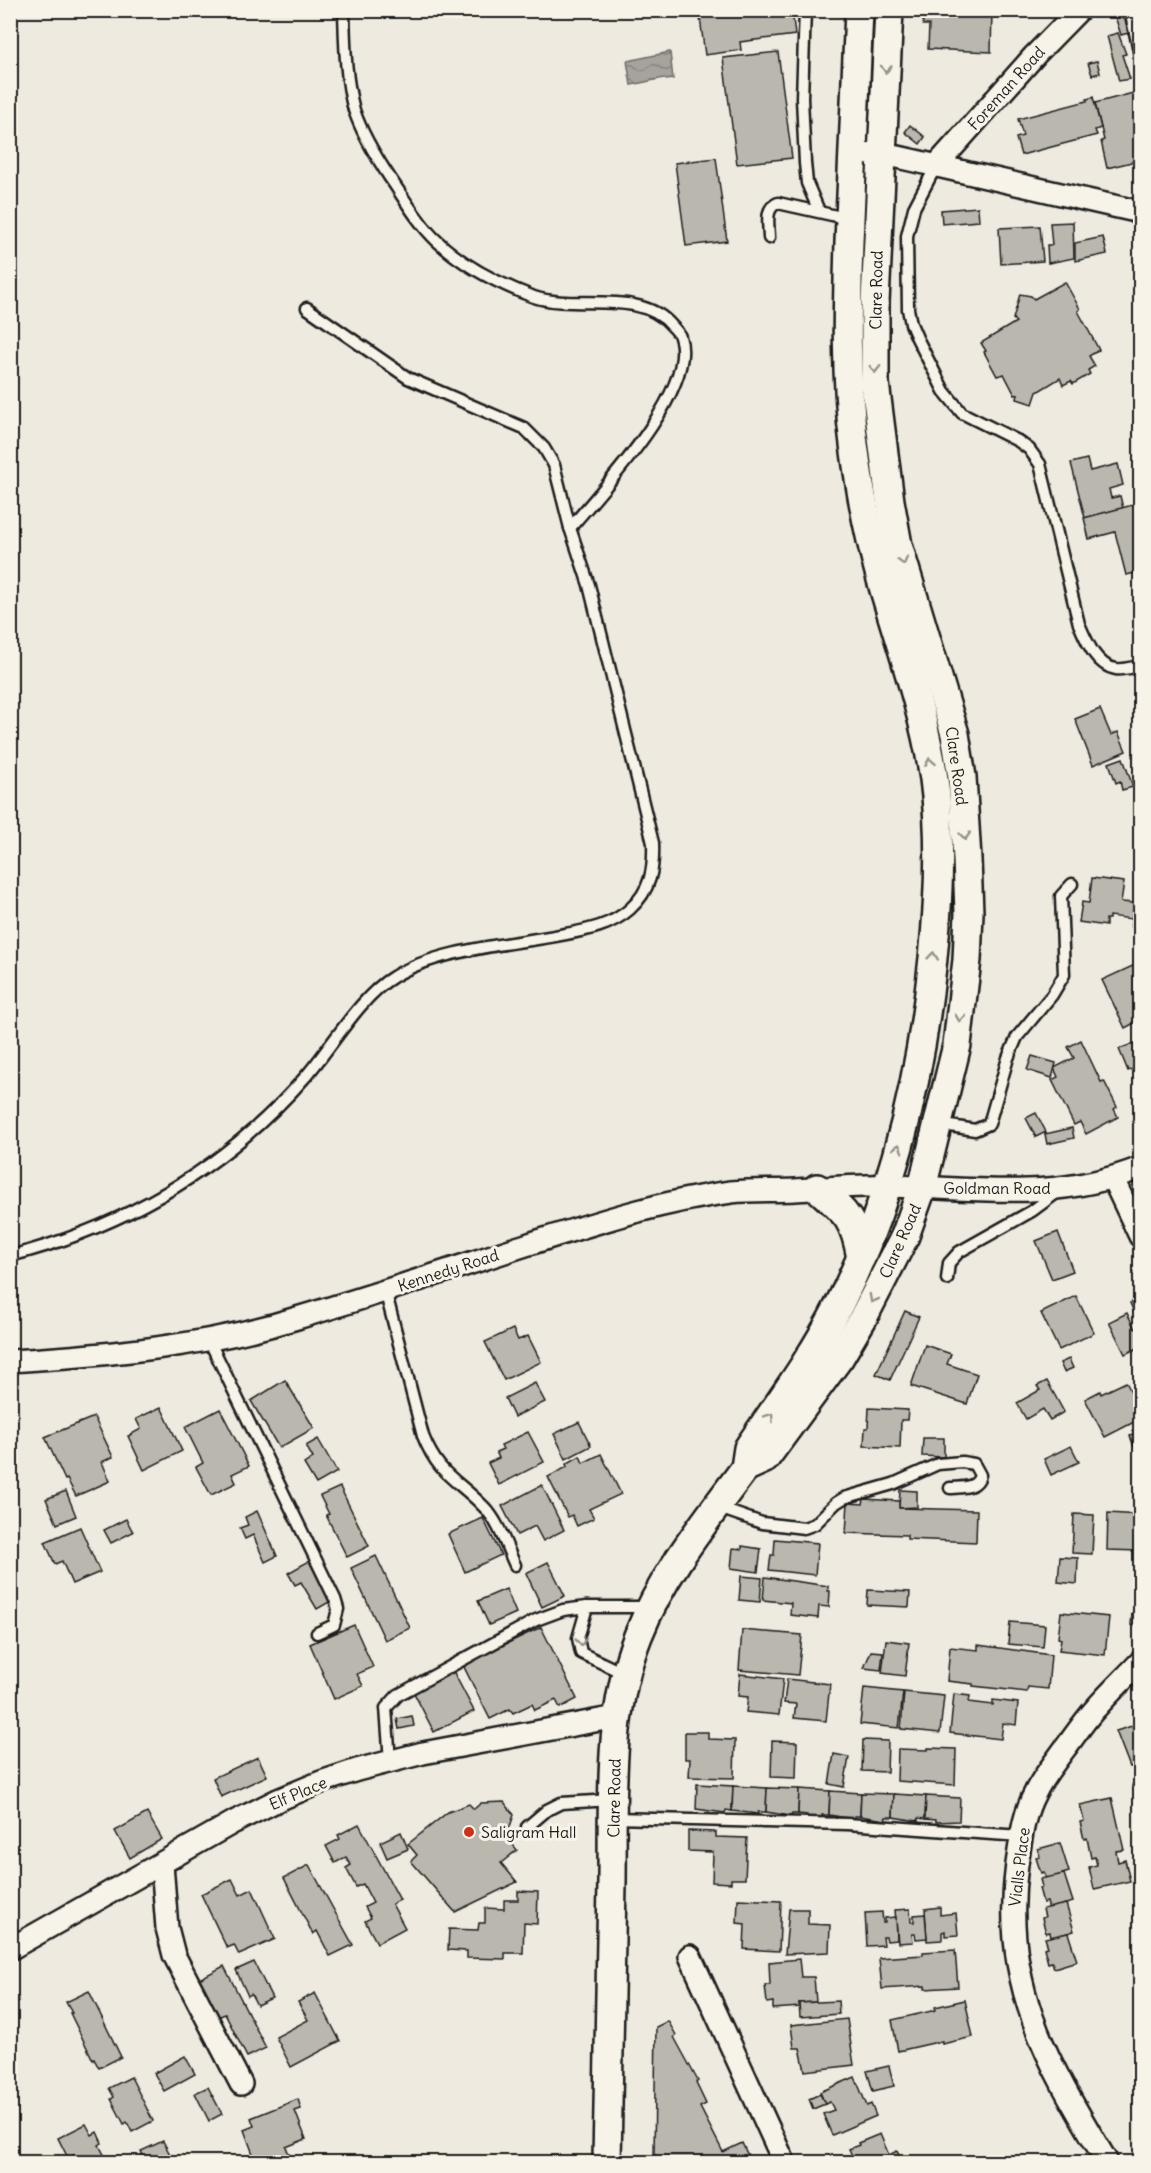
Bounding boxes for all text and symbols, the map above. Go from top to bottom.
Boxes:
street label: Foreman Road [963,42,1049,134]
one-way arrow [879,64,892,73]
street label: Clare Road [865,250,887,330]
one-way arrow [869,364,881,373]
one-way arrow [896,555,908,566]
street label: Clare Road [942,725,972,807]
one-way arrow [925,757,937,767]
one-way arrow [958,831,971,840]
one-way arrow [926,952,939,961]
one-way arrow [955,1014,967,1023]
one-way arrow [891,1143,903,1154]
street label: Goldman Road [943,1178,1051,1198]
street label: Clare Road [875,1201,925,1281]
street label: Kennedy Road [395,1244,501,1296]
one-way arrow [869,1293,881,1304]
one-way arrow [763,1412,774,1423]
one-way arrow [574,1638,587,1647]
street label: Clare Road [603,1758,625,1838]
street label: Elf Place [266,1772,330,1814]
place label: Saligram Hall [481,1822,576,1842]
marker: Saligram Hall [462,1825,476,1839]
street label: Vialls Place [1004,1826,1034,1908]

